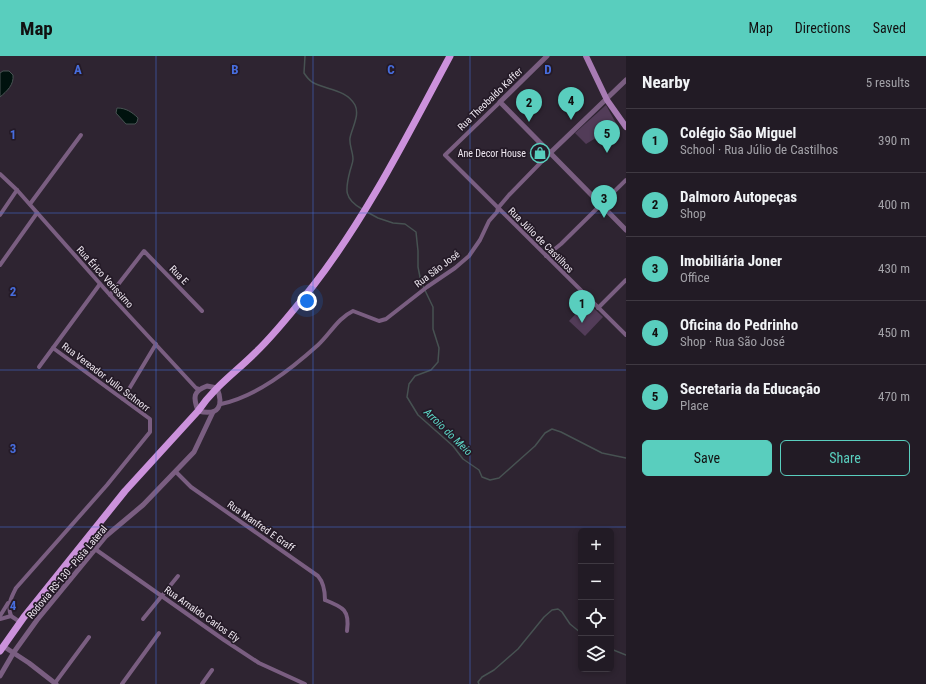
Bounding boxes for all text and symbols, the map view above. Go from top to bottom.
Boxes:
text: Map [20,17,53,40]
text: Map [749,20,773,36]
text: Directions [795,20,851,36]
text: Saved [873,20,906,36]
text: A [74,62,82,77]
text: B [231,62,239,77]
text: C [387,62,395,77]
text: D [544,62,552,77]
street label: Rua Theobaldo Kaffer [456,65,524,133]
text: Nearby [642,72,690,92]
text: 5 results [866,75,910,90]
pin: 4 [558,87,584,120]
pin: 2 [516,89,542,122]
pin: 5 [594,120,620,153]
text: Colégio São Miguel [680,124,796,142]
text: 1 [10,127,16,142]
text: 1 [652,133,658,148]
text: 390 m [878,133,910,148]
shop icon: Ane Decor House [529,142,551,164]
text: School · Rua Júlio de Castilhos [680,142,838,157]
place label: Ane Decor House [458,148,526,159]
pin: 3 [591,185,617,218]
text: Dalmoro Autopeças [680,188,797,206]
text: 2 [652,197,658,212]
text: 400 m [878,197,910,212]
street label: Rua Júlio de Castilhos [506,205,576,275]
text: Shop [680,206,706,221]
street label: Rua Érico Veríssimo [75,243,136,310]
street label: Rua São José [412,248,462,290]
text: Imobiliária Joner [680,252,782,270]
text: 3 [652,261,658,276]
text: 430 m [878,261,910,276]
street label: Rua E [167,263,191,287]
text: Office [680,270,710,285]
text: 2 [10,284,17,299]
pin: 1 [569,290,595,323]
your location [297,291,317,311]
text: Oficina do Pedrinho [680,316,798,334]
text: 4 [652,325,658,340]
text: 450 m [878,325,910,340]
text: Shop · Rua São José [680,334,785,349]
street label: Rua Vereador Julio Schnorr [60,340,152,414]
text: Secretaria da Educação [680,380,821,398]
text: 5 [652,389,658,404]
text: 470 m [878,389,910,404]
text: Place [680,398,709,413]
water label: Arroio do Meio [420,405,475,458]
button: Save [642,440,772,476]
button: Share [780,440,910,476]
text: 3 [10,441,16,456]
street label: Rua Manfred E Graff [225,499,297,554]
street label: Rodovia RS-130 - Pista Lateral [25,523,109,621]
map controls [578,528,614,672]
button: + [578,528,614,564]
button: − [578,564,614,600]
street label: Rua Arnaldo Carlos Ely [162,584,242,644]
text: 4 [10,598,17,613]
button: locate [578,600,614,636]
button: layers [578,636,614,672]

